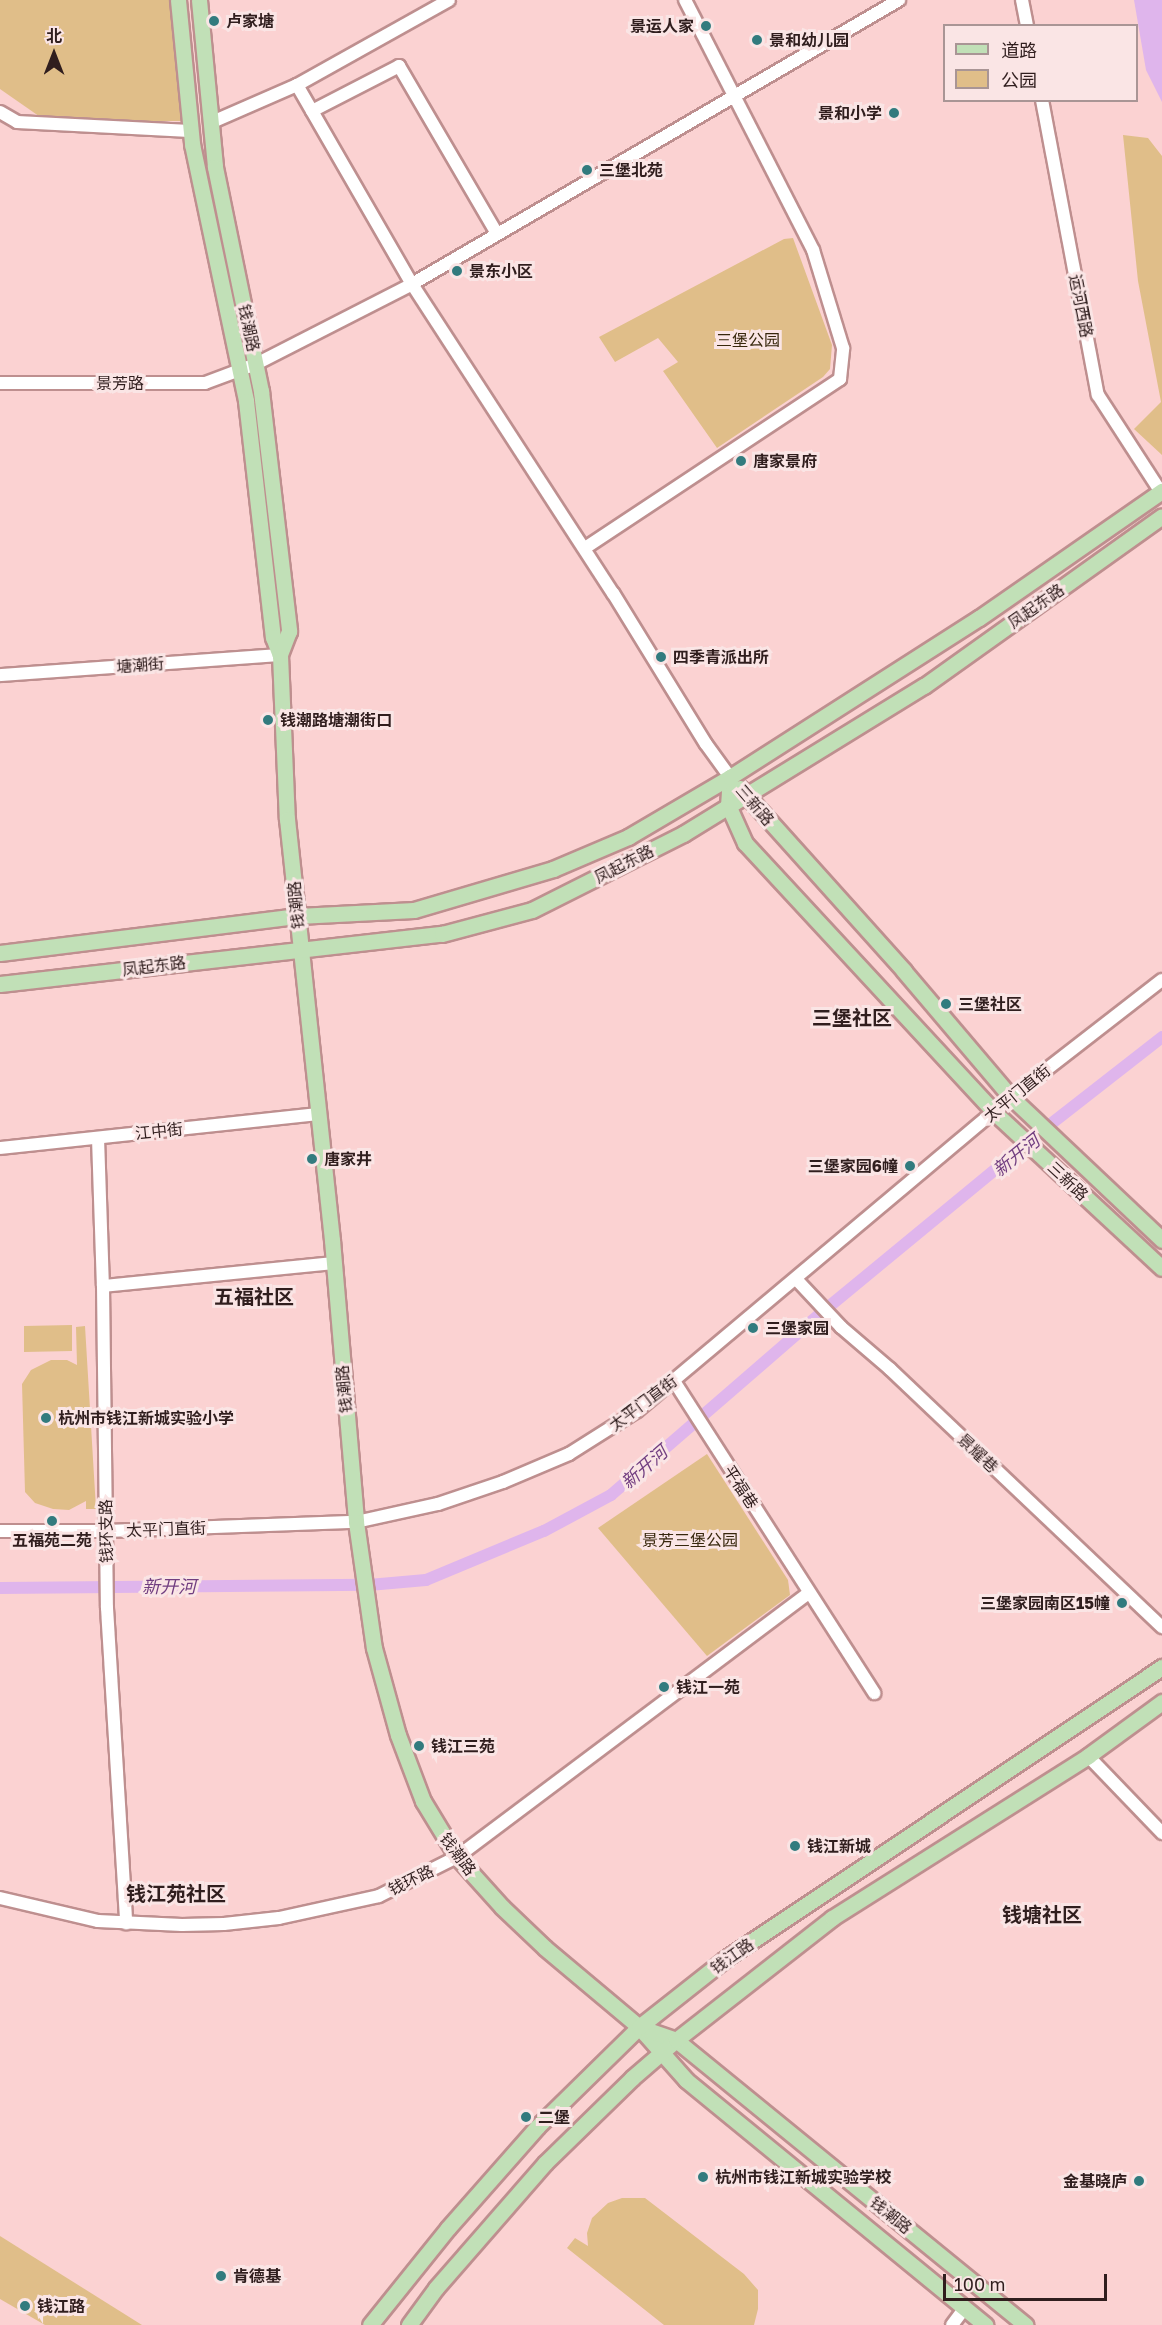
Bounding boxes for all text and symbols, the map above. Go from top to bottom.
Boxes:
place label: 卢家塘 [226,11,274,31]
marker: 卢家塘 [207,14,221,28]
place label: 景运人家 [630,16,694,36]
marker: 景运人家 [699,19,713,33]
north arrow [24,24,84,84]
legend [943,24,1138,102]
text: 北 [46,26,62,46]
place label: 景和幼儿园 [769,30,849,50]
marker: 景和幼儿园 [750,33,764,47]
text: 道路 [1001,39,1037,61]
text: 公园 [1001,69,1037,91]
place label: 景和小学 [818,103,882,123]
marker: 景和小学 [887,106,901,120]
place label: 三堡北苑 [599,160,663,180]
marker: 三堡北苑 [580,163,594,177]
place label: 景东小区 [469,261,533,281]
marker: 景东小区 [450,264,464,278]
street label: 运河西路 [1065,273,1097,339]
street label: 钱潮路 [235,303,263,353]
park label: 三堡公园 [716,330,780,350]
street label: 景芳路 [96,373,144,393]
place label: 唐家景府 [753,451,817,471]
marker: 唐家景府 [734,454,748,468]
street label: 凤起东路 [1004,580,1068,632]
place label: 四季青派出所 [673,647,769,667]
marker: 四季青派出所 [654,650,668,664]
street label: 塘潮街 [115,654,165,676]
place label: 钱潮路塘潮街口 [280,710,392,730]
marker: 钱潮路塘潮街口 [261,713,275,727]
street label: 三新路 [732,781,778,829]
street label: 凤起东路 [591,841,657,887]
street label: 钱潮路 [284,880,308,930]
street label: 凤起东路 [121,953,187,979]
place label: 三堡社区 [958,994,1022,1014]
marker: 三堡社区 [939,997,953,1011]
district label: 三堡社区 [812,1005,892,1029]
street label: 太平门直街 [980,1060,1054,1126]
street label: 江中街 [134,1119,184,1143]
water label: 新开河 [988,1130,1044,1180]
place label: 唐家井 [324,1149,372,1169]
marker: 唐家井 [305,1152,319,1166]
place label: 三堡家园6幢 [808,1156,898,1176]
street label: 三新路 [1044,1158,1092,1204]
marker: 三堡家园6幢 [903,1159,917,1173]
district label: 五福社区 [214,1284,294,1308]
place label: 三堡家园 [765,1318,829,1338]
marker: 三堡家园 [746,1321,760,1335]
street label: 钱潮路 [332,1364,356,1414]
street label: 太平门直街 [605,1371,681,1435]
place label: 杭州市钱江新城实验小学 [58,1408,234,1428]
marker: 杭州市钱江新城实验小学 [39,1411,53,1425]
street label: 景耀巷 [954,1430,1002,1476]
water label: 新开河 [617,1441,671,1493]
street label: 平福巷 [720,1462,762,1512]
street label: 钱环支路 [96,1499,116,1563]
marker: 五福苑二苑 [45,1514,59,1528]
street label: 太平门直街 [126,1518,206,1540]
place label: 五福苑二苑 [12,1530,92,1550]
park label: 景芳三堡公园 [642,1530,738,1550]
water label: 新开河 [142,1575,196,1597]
place label: 三堡家园南区15幢 [980,1593,1110,1613]
marker: 三堡家园南区15幢 [1115,1596,1129,1610]
place label: 钱江一苑 [676,1677,740,1697]
marker: 钱江一苑 [657,1680,671,1694]
place label: 钱江三苑 [431,1736,495,1756]
marker: 钱江三苑 [412,1739,426,1753]
street label: 钱潮路 [436,1829,480,1879]
place label: 钱江新城 [807,1836,871,1856]
marker: 钱江新城 [788,1839,802,1853]
street label: 钱环路 [385,1861,437,1899]
district label: 钱江苑社区 [126,1881,226,1905]
district label: 钱塘社区 [1002,1902,1082,1926]
street label: 钱江路 [707,1934,757,1978]
place label: 二堡 [538,2107,570,2127]
marker: 二堡 [519,2110,533,2124]
place label: 杭州市钱江新城实验学校 [715,2167,891,2187]
marker: 杭州市钱江新城实验学校 [696,2170,710,2184]
place label: 金基晓庐 [1063,2171,1127,2191]
marker: 金基晓庐 [1132,2174,1146,2188]
street label: 钱潮路 [866,2192,916,2238]
scale bar [946,2262,1110,2300]
place label: 肯德基 [233,2266,281,2286]
marker: 肯德基 [214,2269,228,2283]
text: 100 m [954,2273,1005,2295]
place label: 钱江路 [37,2296,85,2316]
marker: 钱江路 [18,2299,32,2313]

